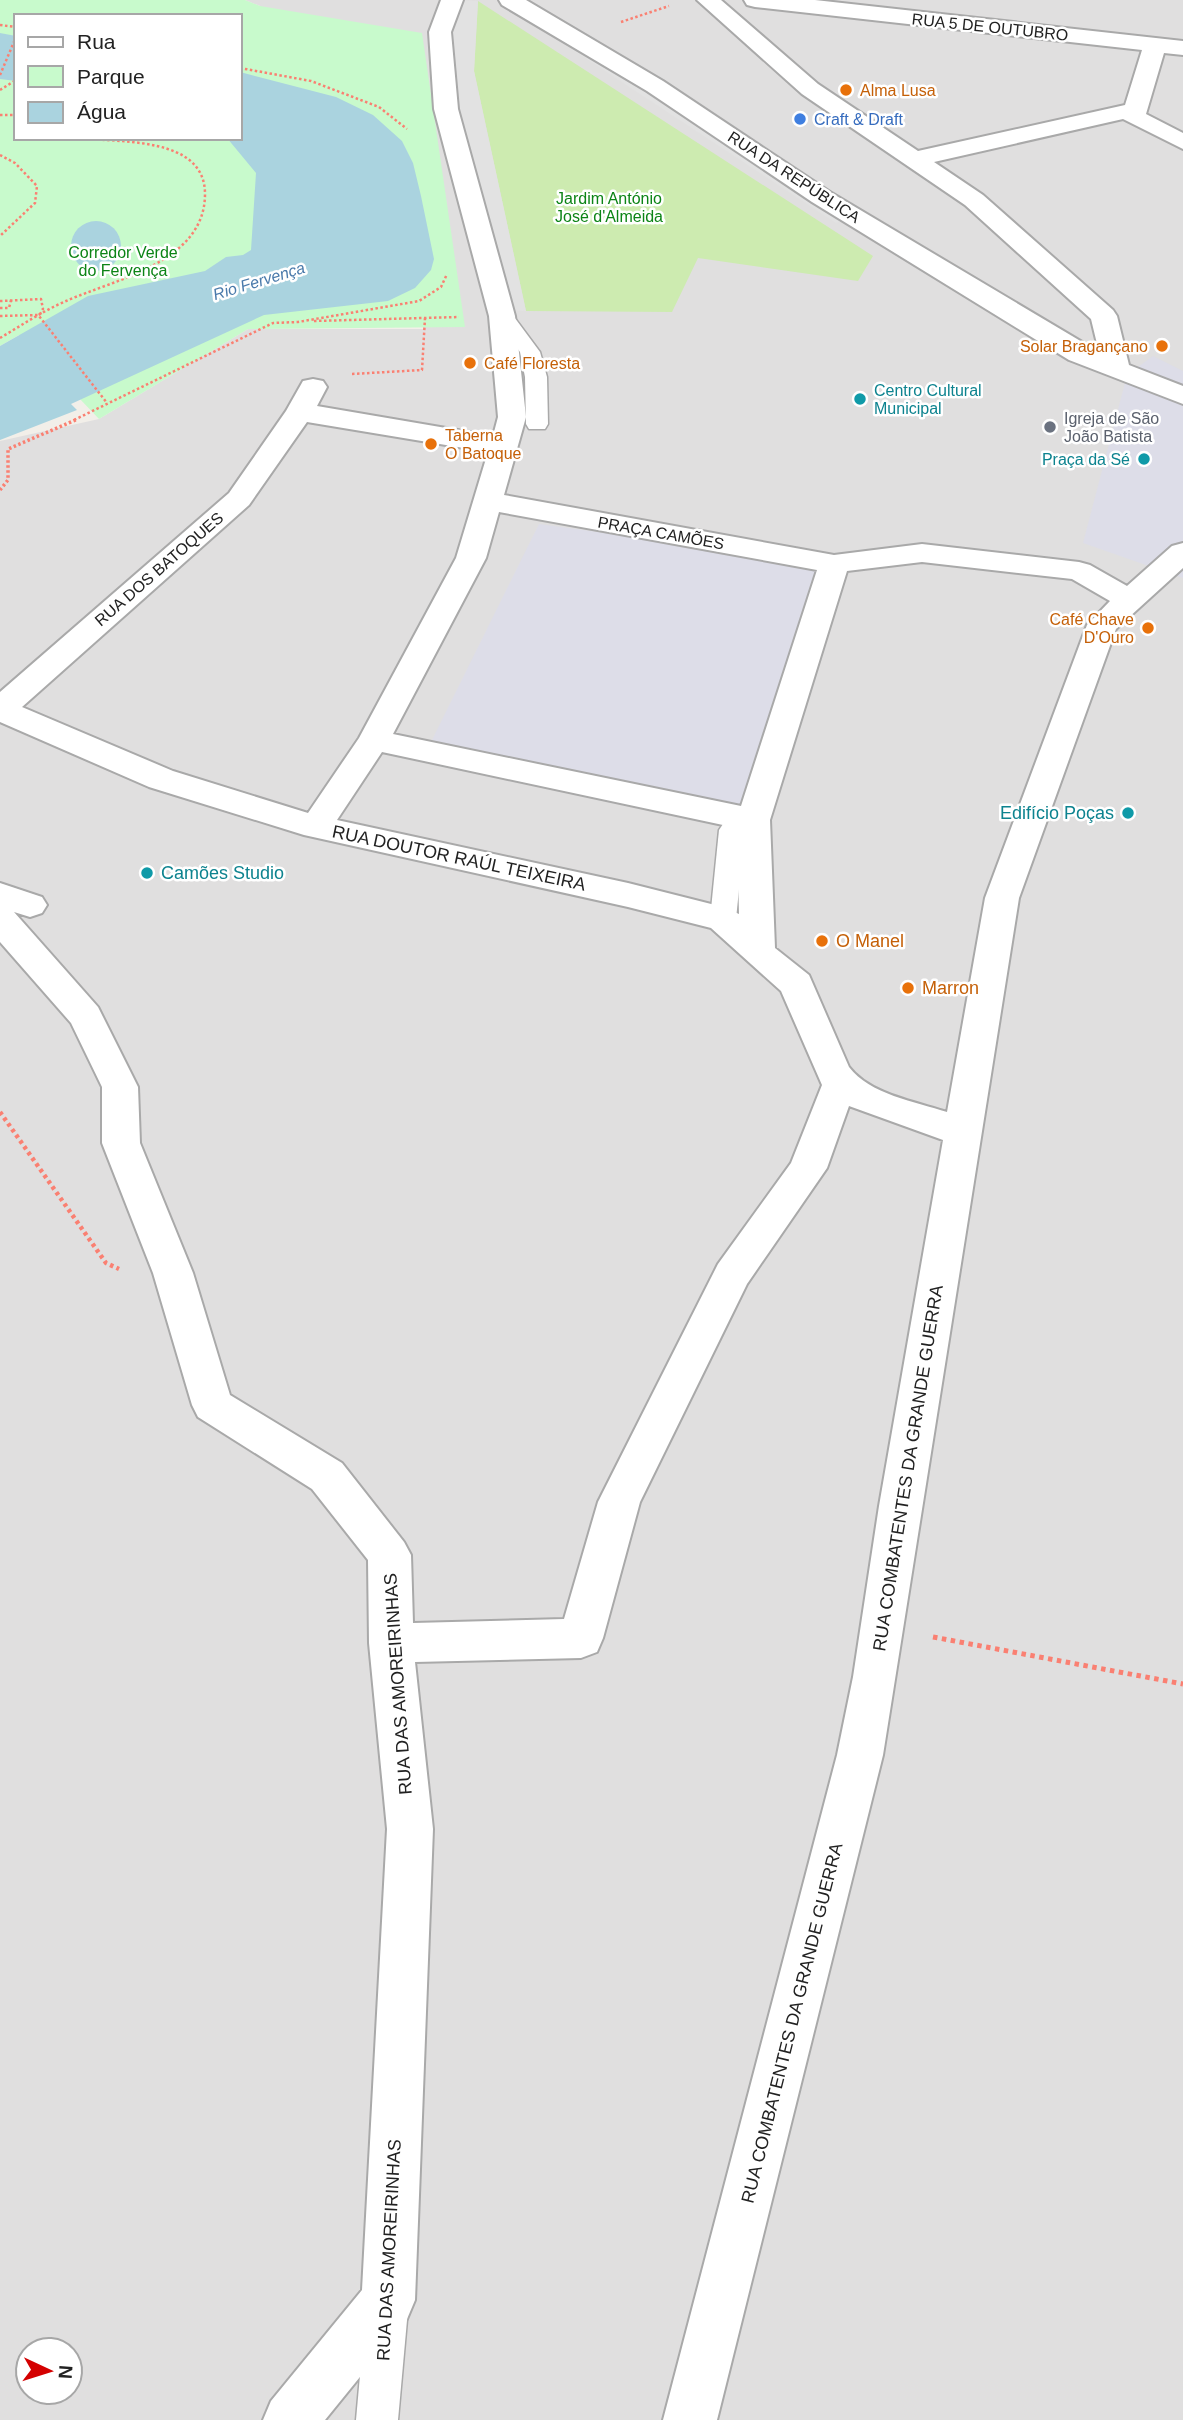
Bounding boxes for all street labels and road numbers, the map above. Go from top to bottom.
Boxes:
street label: RUA 5 DE OUTUBRO [911,10,1069,44]
street label: RUA DA REPÚBLICA [725,127,864,226]
street label: RUA DOS BATOQUES [92,509,226,629]
street label: PRAÇA CAMÕES [596,512,726,552]
street label: RUA DOUTOR RAÚL TEIXEIRA [330,820,588,895]
street label: RUA COMBATENTES DA GRANDE GUERRA [869,1283,947,1653]
street label: RUA DAS AMOREIRINHAS [380,1573,416,1795]
street label: RUA COMBATENTES DA GRANDE GUERRA [737,1841,847,2205]
street label: RUA DAS AMOREIRINHAS [373,2139,405,2361]

